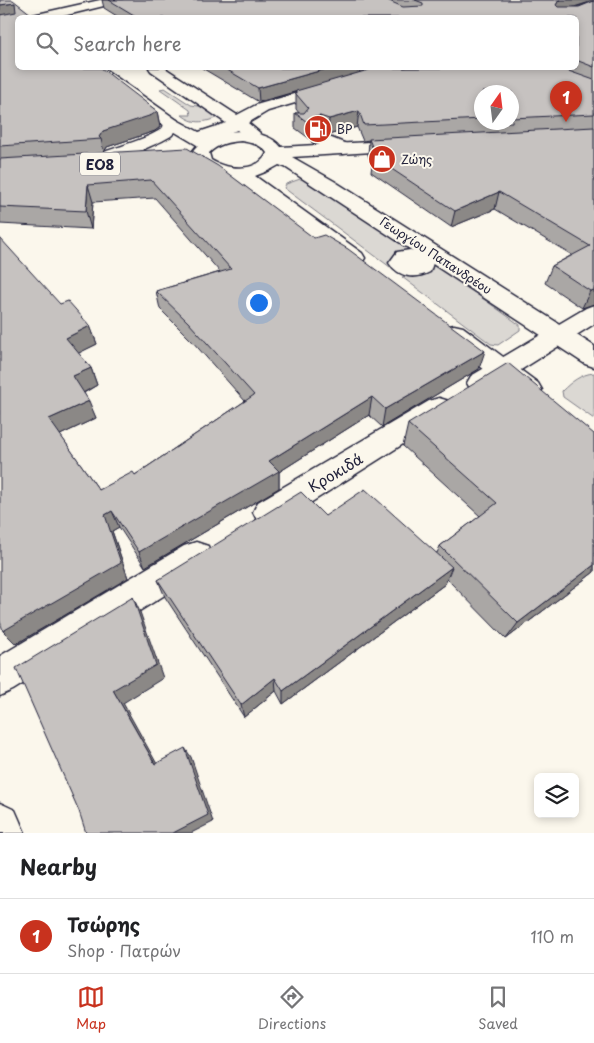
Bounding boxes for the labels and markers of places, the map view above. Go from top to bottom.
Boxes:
pin: 1 [550,81,582,122]
fuel station icon: BP [303,114,333,144]
place label: BP [337,120,352,138]
shop icon: Ζώης [367,144,397,174]
place label: Ζώης [401,150,432,168]

